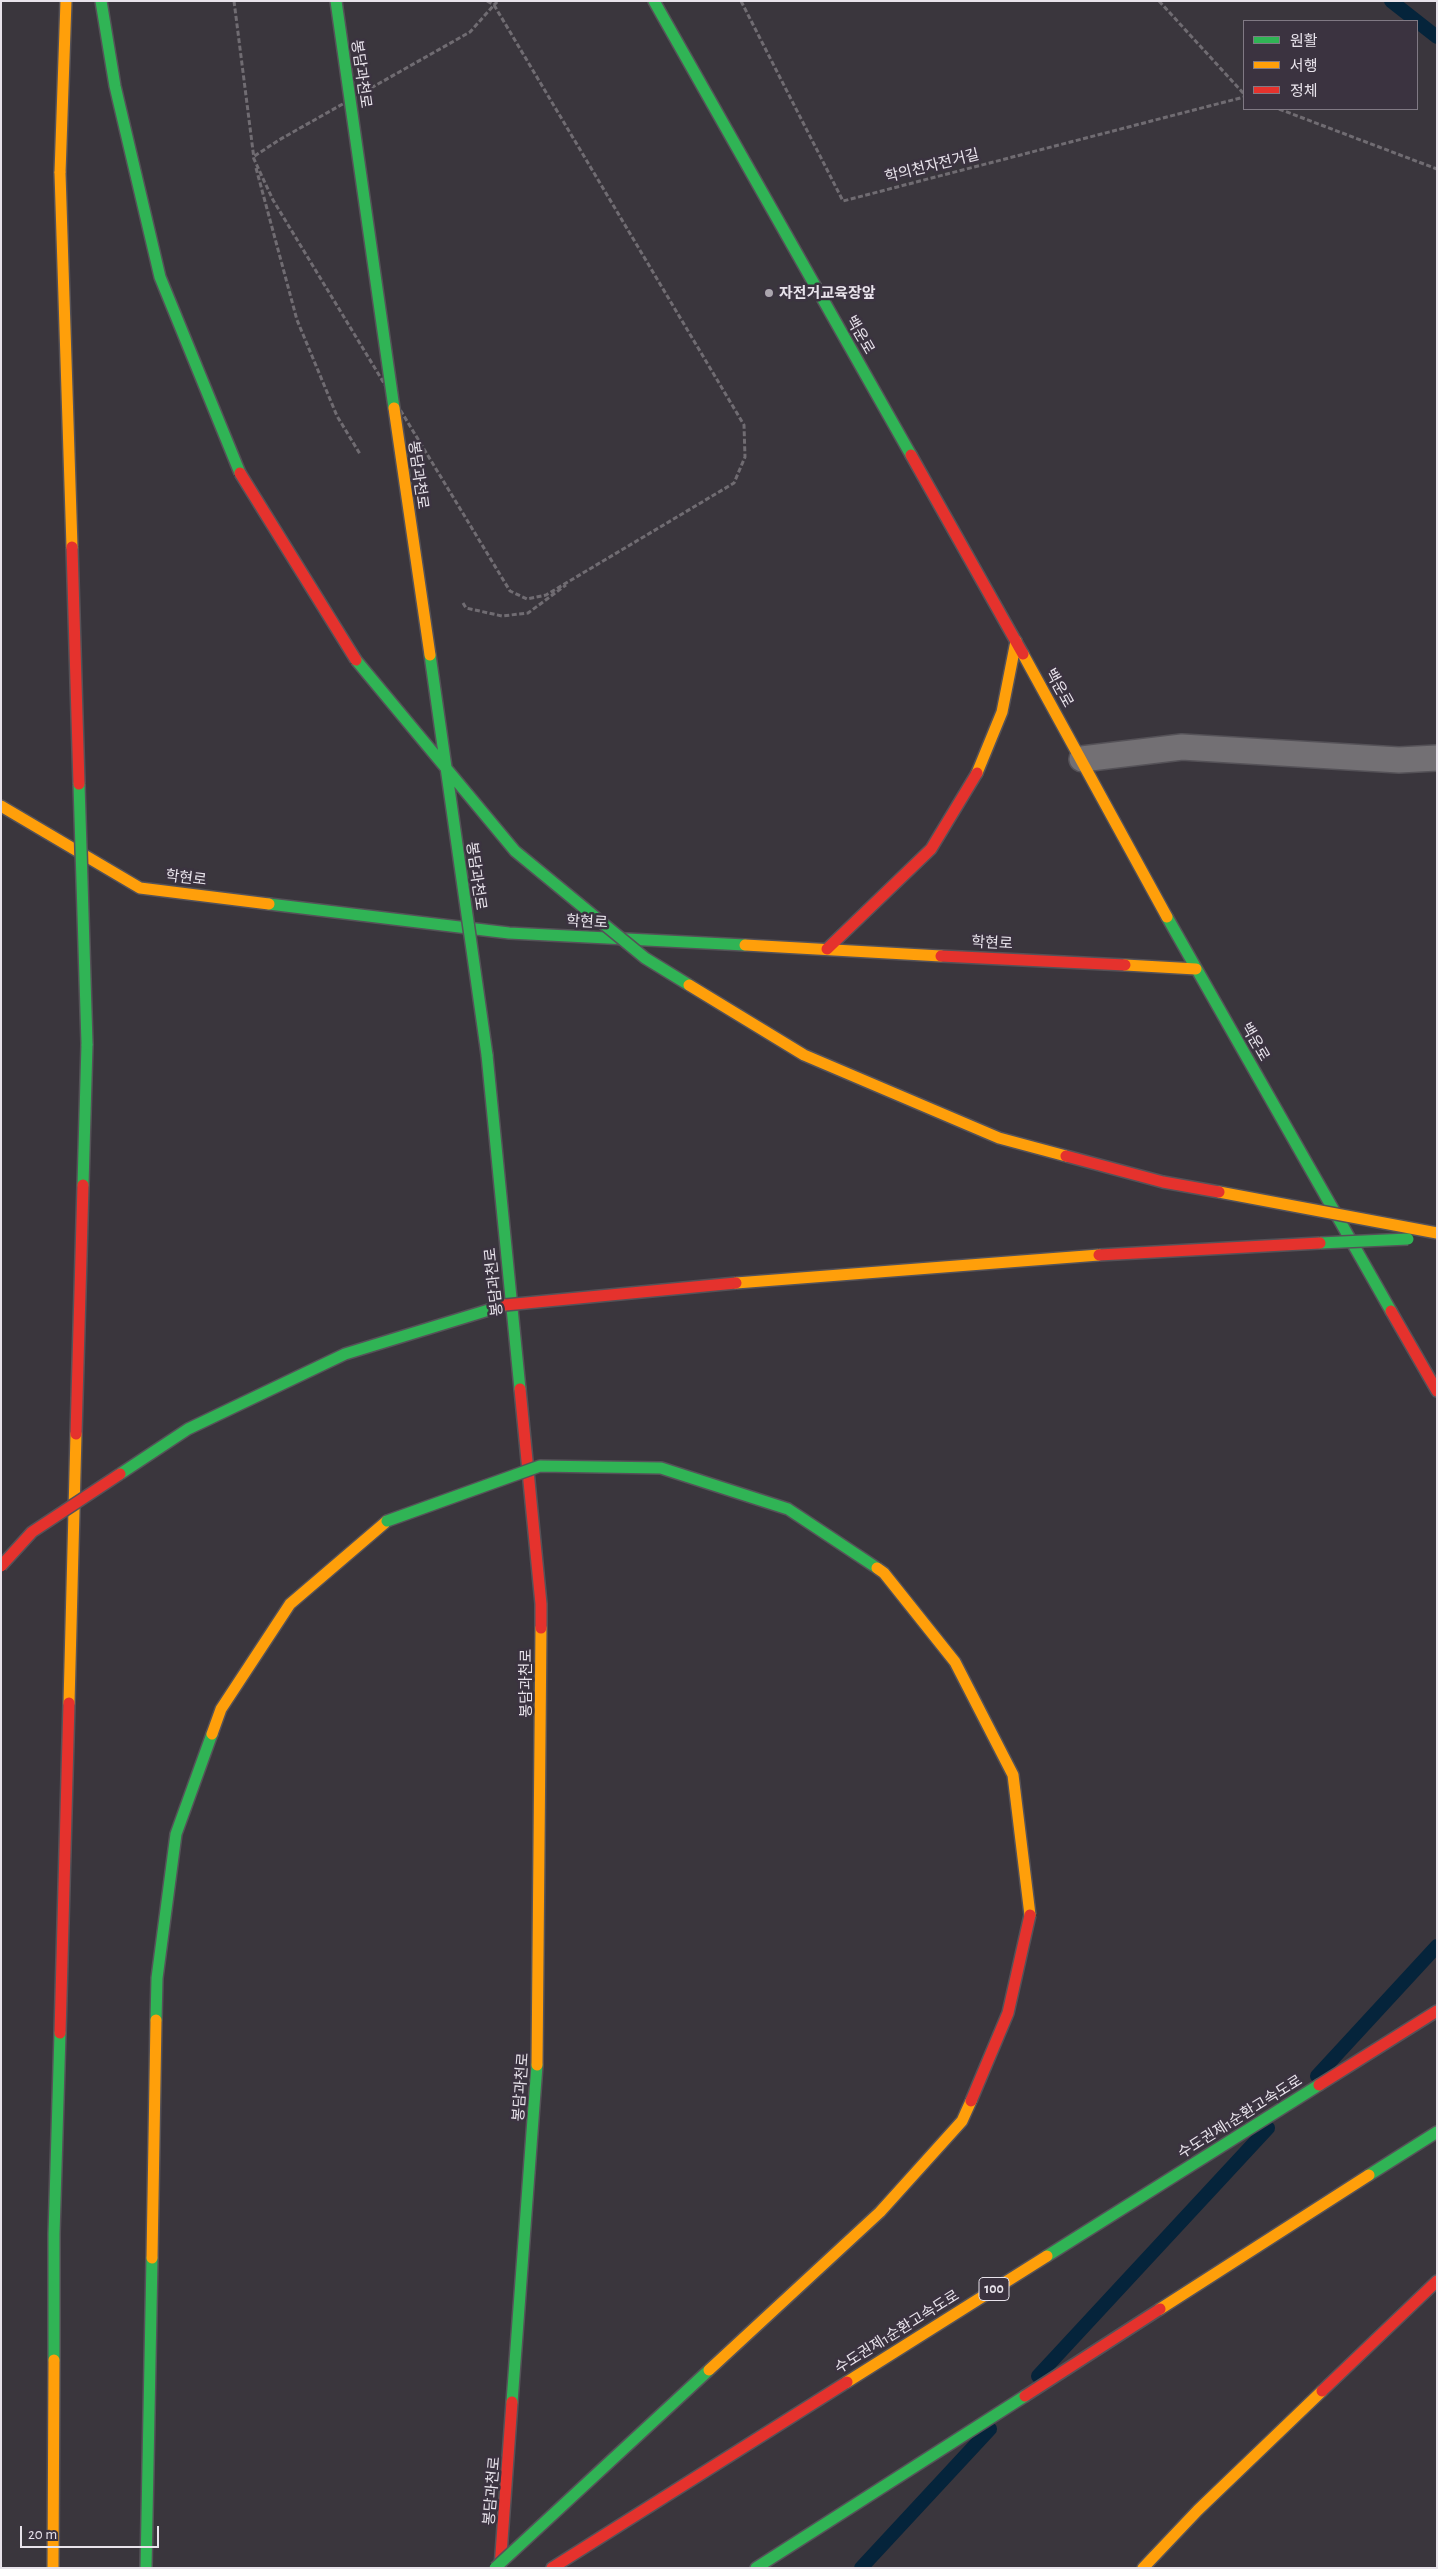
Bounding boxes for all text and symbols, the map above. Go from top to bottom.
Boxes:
legend [1243,20,1418,110]
text: 원활 [1290,34,1318,49]
street label: 봉담과천로 [347,39,375,109]
text: 서행 [1290,59,1318,74]
text: 정체 [1290,84,1318,99]
street label: 학의천자전거길 [883,146,981,186]
place label: 자전거교육장앞 [779,284,876,302]
marker: 자전거교육장앞 [763,287,775,299]
street label: 백운로 [842,313,878,357]
street label: 봉담과천로 [404,440,432,510]
street label: 백운로 [1041,666,1077,710]
street label: 봉담과천로 [462,841,490,911]
street label: 학현로 [164,867,208,889]
street label: 학현로 [566,912,608,932]
street label: 학현로 [971,933,1013,953]
street label: 백운로 [1237,1020,1273,1064]
street label: 봉담과천로 [481,1247,507,1317]
street label: 봉담과천로 [517,1649,535,1717]
street label: 봉담과천로 [510,2052,532,2122]
street label: 수도권제1순환고속도로 [1175,2071,1305,2163]
road number: 100 [979,2278,1009,2300]
street label: 수도권제1순환고속도로 [832,2286,962,2378]
street label: 봉담과천로 [480,2456,504,2526]
scale bar [22,2516,161,2548]
text: 20 m [28,2527,57,2542]

